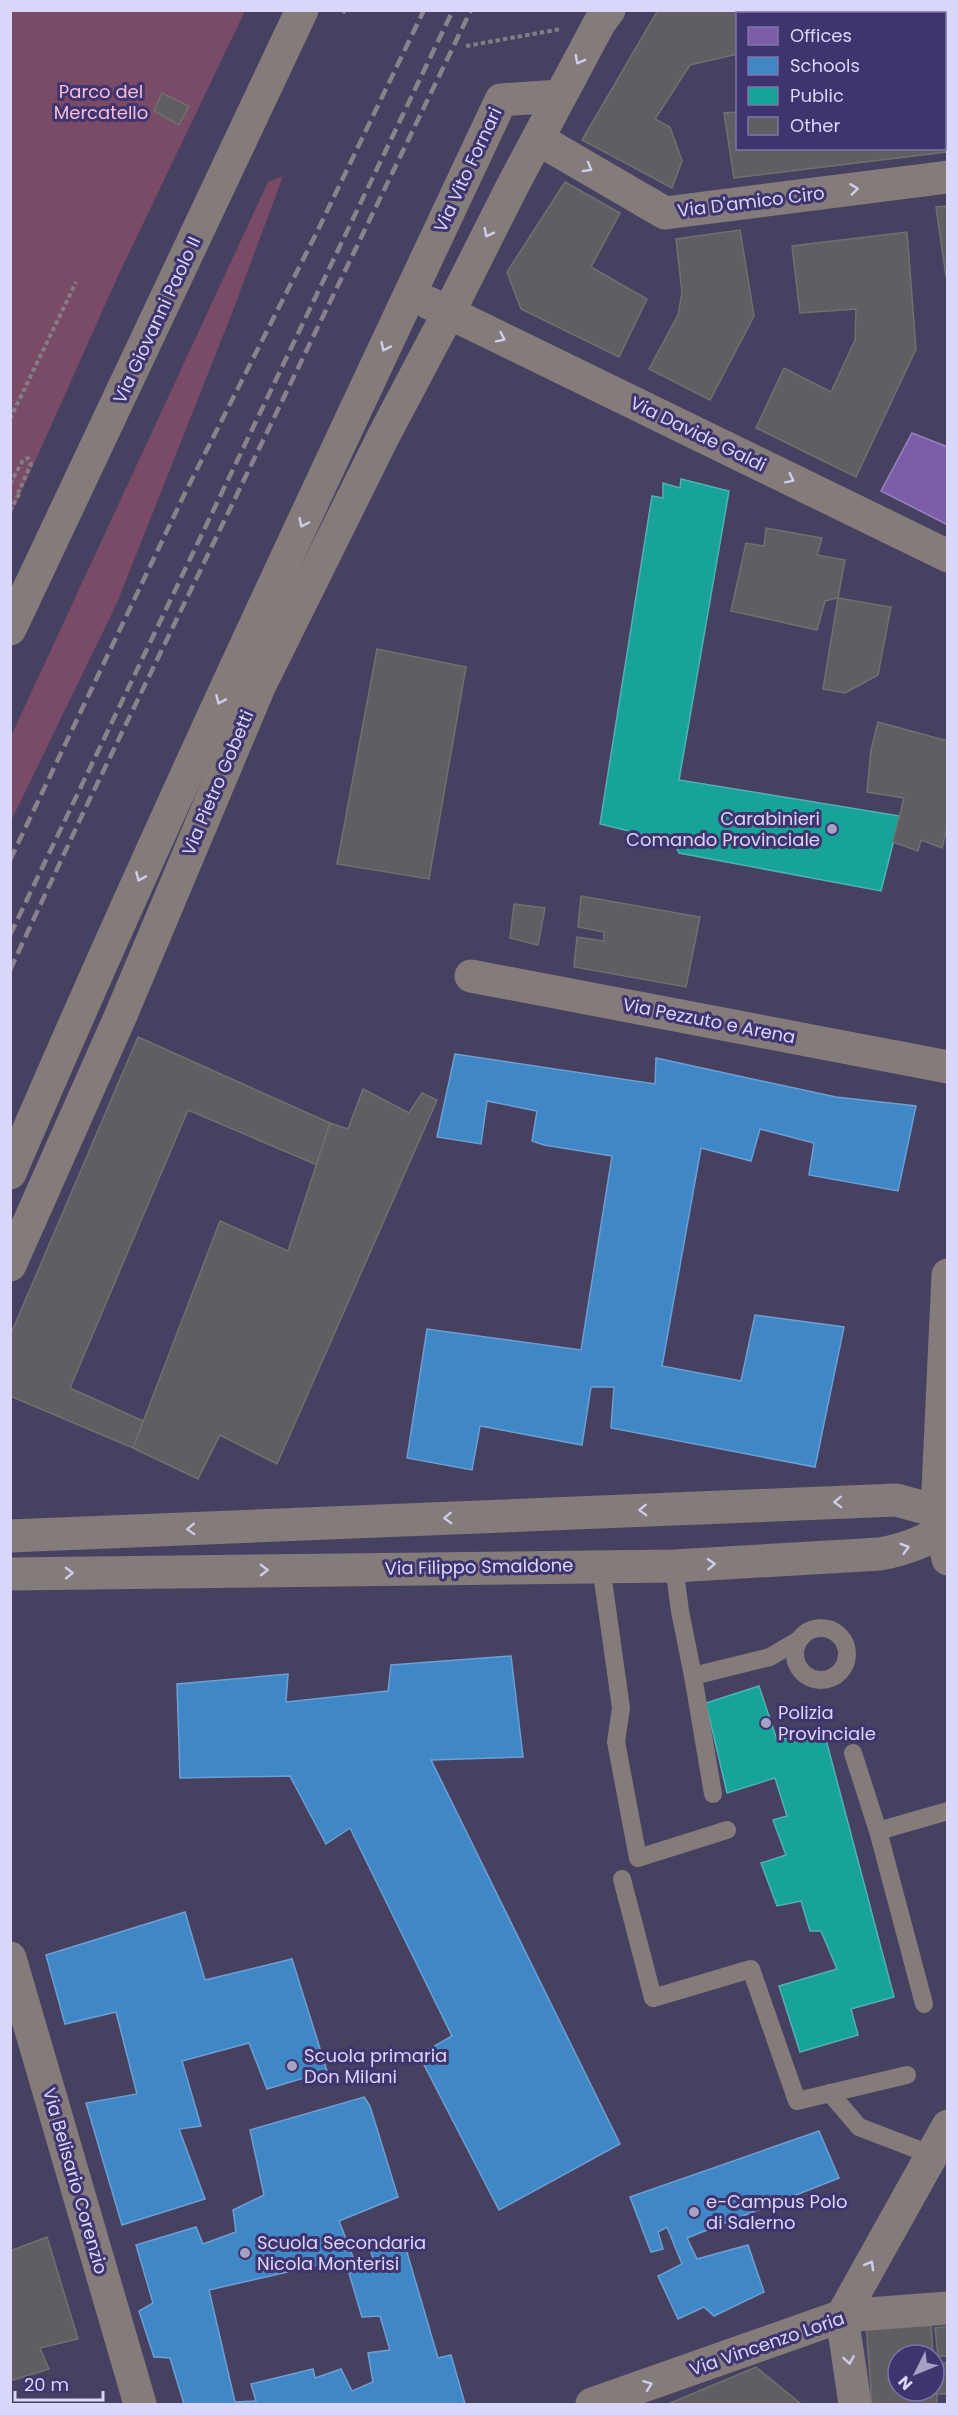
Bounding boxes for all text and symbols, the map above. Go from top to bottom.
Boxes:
legend [736,12,946,150]
text: Offices [790,23,852,48]
text: Schools [790,53,860,78]
one-way arrow [575,54,586,64]
park label: Parco del Mercatello [54,79,148,125]
text: Public [790,83,844,108]
street label: Via Vito Fornari [428,103,507,236]
text: Other [790,113,840,138]
one-way arrow [582,161,592,173]
street label: Via D'amico Ciro [676,180,826,223]
one-way arrow [849,183,858,196]
one-way arrow [484,227,496,238]
street label: Via Giovanni Paolo II [107,232,206,407]
one-way arrow [495,330,506,342]
one-way arrow [381,340,393,351]
street label: Via Davide Galdi [626,390,770,477]
one-way arrow [783,472,794,483]
one-way arrow [298,517,310,528]
one-way arrow [215,693,227,704]
street label: Via Pietro Gobetti [176,706,259,859]
place label: Carabinieri Comando Provinciale [626,806,820,852]
marker: Carabinieri Comando Provinciale [825,822,839,836]
one-way arrow [135,871,147,882]
street label: Via Pezzuto e Arena [621,991,798,1050]
one-way arrow [833,1496,842,1509]
one-way arrow [639,1504,648,1517]
one-way arrow [444,1512,453,1525]
one-way arrow [186,1522,195,1535]
one-way arrow [899,1543,910,1555]
street label: Via Filippo Smaldone [384,1552,574,1581]
one-way arrow [706,1558,715,1571]
one-way arrow [259,1564,268,1576]
one-way arrow [64,1567,73,1579]
place label: Polizia Provinciale [778,1700,876,1746]
marker: Polizia Provinciale [759,1716,773,1730]
place label: Scuola primaria Don Milani [304,2043,447,2089]
marker: Scuola primaria Don Milani [285,2059,299,2073]
street label: Via Belisario Corenzio [37,2085,114,2277]
place label: e-Campus Polo di Salerno [706,2189,847,2235]
marker: e-Campus Polo di Salerno [687,2205,701,2219]
place label: Scuola Secondaria Nicola Monterisi [257,2230,426,2276]
marker: Scuola Secondaria Nicola Monterisi [238,2246,252,2260]
one-way arrow [863,2261,874,2271]
street label: Via Vincenzo Loria [686,2305,848,2382]
north arrow [886,2343,946,2403]
one-way arrow [842,2356,854,2365]
scale bar [15,2364,104,2402]
text: N [893,2371,918,2395]
text: 20 m [24,2372,69,2397]
one-way arrow [642,2379,653,2392]

